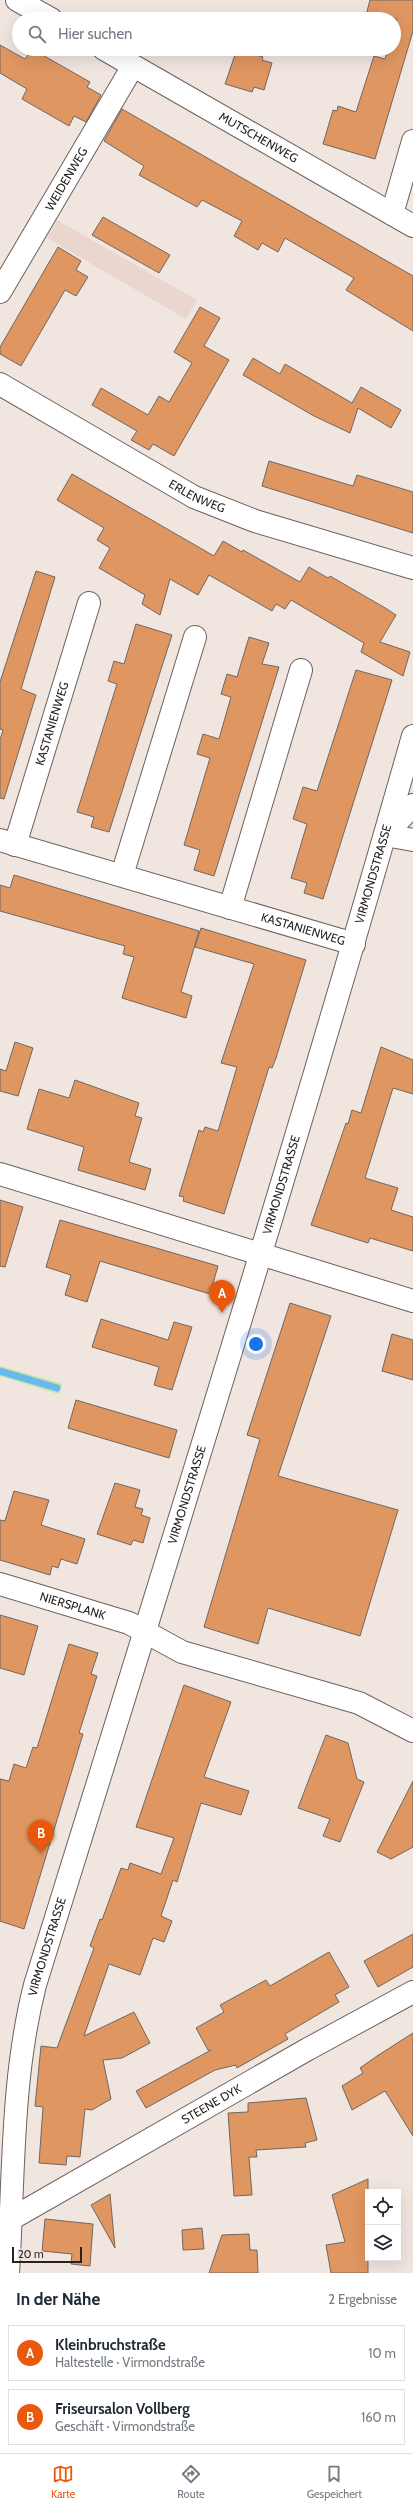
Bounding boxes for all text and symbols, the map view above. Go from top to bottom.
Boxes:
search box [12,12,401,56]
icon: search [26,23,48,45]
text: Hier suchen [58,25,133,43]
street label: MUTSCHENWEG [216,108,301,166]
street label: WEIDENWEG [42,144,90,213]
street label: ERLENWEG [166,476,228,516]
street label: KASTANIENWEG [32,680,72,767]
street label: VIRMONDSTRASSE [351,822,394,925]
street label: KASTANIENWEG [259,909,347,948]
street label: VIRMONDSTRASSE [259,1133,303,1236]
pin: A [209,1280,235,1313]
your location [246,1334,266,1354]
street label: VIRMONDSTRASSE [164,1443,209,1546]
street label: NIERSPLANK [38,1588,108,1623]
pin: B [28,1820,54,1853]
street label: VIRMONDSTRASSE [25,1895,69,1997]
street label: STEENE DYK [179,2081,244,2127]
map controls [365,2189,401,2261]
button: locate [365,2189,401,2225]
button: layers [365,2225,401,2261]
scale bar [12,2245,82,2264]
text: 20 m [18,2247,44,2261]
text: In der Nähe [16,2289,100,2309]
text: 2 Ergebnisse [328,2291,397,2307]
text: Kleinbruchstraße [55,2336,166,2354]
text: A [26,2345,34,2361]
text: 10 m [368,2345,396,2361]
text: Haltestelle · Virmondstraße [55,2354,205,2370]
text: Friseursalon Vollberg [55,2400,190,2418]
text: B [26,2409,34,2425]
text: 160 m [361,2409,396,2425]
text: Geschäft · Virmondstraße [55,2418,195,2434]
tab: Karte [51,2463,75,2501]
tab: Route [177,2463,205,2501]
tab: Gespeichert [307,2463,362,2501]

